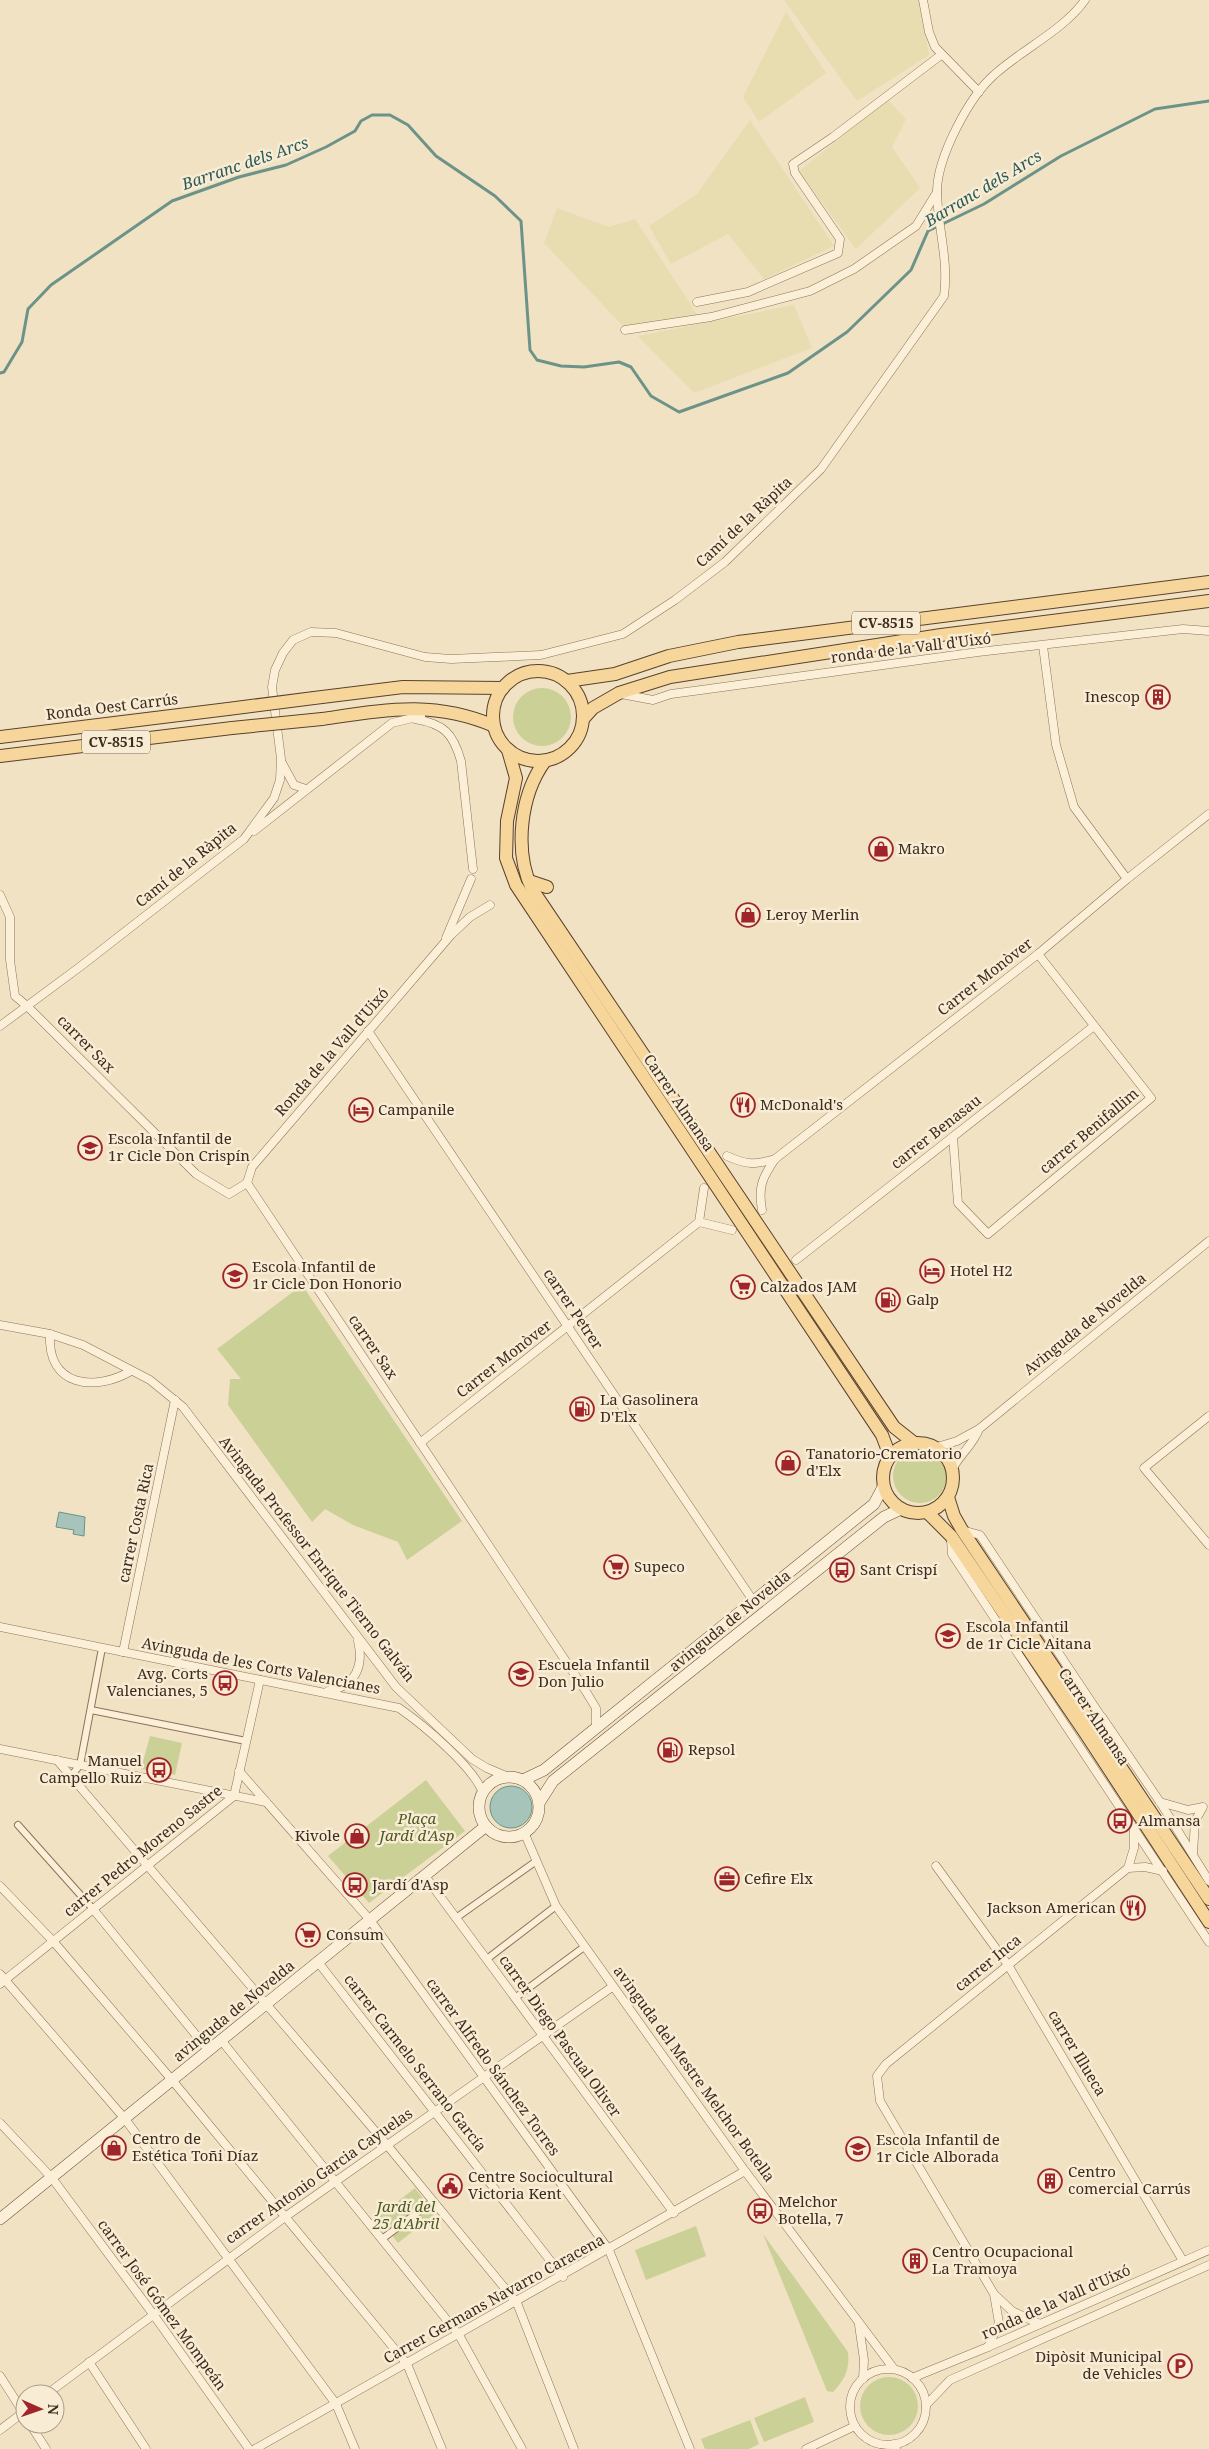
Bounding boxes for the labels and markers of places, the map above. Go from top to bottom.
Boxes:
building icon: Inescop [1145,684,1171,710]
place label: Inescop [1085,686,1140,706]
shop icon: Makro [868,836,894,862]
place label: Makro [898,838,945,858]
shop icon: Leroy Merlin [735,902,761,928]
place label: Leroy Merlin [766,904,860,924]
restaurant icon: McDonald's [730,1092,756,1118]
place label: McDonald's [760,1094,843,1114]
hotel icon: Campanile [348,1097,374,1123]
place label: Campanile [378,1099,455,1119]
place label: Escola Infantil de 1r Cicle Don Crispín [108,1128,250,1165]
school or university icon: Escola Infantil de 1r Cicle Don Crispín [77,1135,103,1161]
place label: Escola Infantil de 1r Cicle Don Honorio [252,1256,402,1293]
hotel icon: Hotel H2 [919,1258,945,1284]
place label: Hotel H2 [950,1260,1013,1280]
school or university icon: Escola Infantil de 1r Cicle Don Honorio [222,1263,248,1289]
supermarket icon: Calzados JAM [730,1274,756,1300]
place label: Calzados JAM [760,1276,857,1296]
fuel station icon: Galp [875,1287,901,1313]
place label: Galp [906,1289,939,1309]
place label: La Gasolinera D'Elx [600,1389,699,1426]
fuel station icon: La Gasolinera D'Elx [569,1396,595,1422]
place label: Tanatorio-Crematorio d'Elx [806,1443,962,1480]
shop icon: Tanatorio-Crematorio d'Elx [775,1450,801,1476]
supermarket icon: Supeco [603,1554,629,1580]
place label: Supeco [634,1556,685,1576]
bus stop icon: Sant Crispí [829,1557,855,1583]
place label: Sant Crispí [860,1559,938,1579]
place label: Escola Infantil de 1r Cicle Aitana [966,1616,1092,1653]
school or university icon: Escola Infantil de 1r Cicle Aitana [935,1623,961,1649]
place label: Escuela Infantil Don Julio [538,1654,650,1691]
school or university icon: Escuela Infantil Don Julio [508,1661,534,1687]
place label: Avg. Corts Valencianes, 5 [107,1663,208,1700]
bus stop icon: Avg. Corts Valencianes, 5 [212,1670,238,1696]
fuel station icon: Repsol [657,1737,683,1763]
place label: Repsol [688,1739,735,1759]
place label: Manuel Campello Ruiz [39,1750,142,1787]
bus stop icon: Manuel Campello Ruiz [146,1757,172,1783]
bus stop icon: Almansa [1107,1808,1133,1834]
place label: Almansa [1138,1810,1201,1830]
shop icon: Kivole [344,1823,370,1849]
place label: Kivole [295,1825,340,1845]
office icon: Cefire Elx [714,1866,740,1892]
place label: Cefire Elx [744,1868,813,1888]
bus stop icon: Jardí d'Asp [342,1872,368,1898]
place label: Jardí d'Asp [371,1874,449,1894]
restaurant icon: Jackson American [1120,1895,1146,1921]
place label: Jackson American [986,1897,1116,1917]
supermarket icon: Consum [295,1922,321,1948]
place label: Consum [326,1924,384,1944]
place label: Centro de Estética Toñi Díaz [132,2128,259,2165]
place label: Escola Infantil de 1r Cicle Alborada [876,2129,1000,2166]
shop icon: Centro de Estética Toñi Díaz [101,2135,127,2161]
school or university icon: Escola Infantil de 1r Cicle Alborada [845,2136,871,2162]
place label: Centro comercial Carrús [1068,2161,1191,2198]
place label: Centre Sociocultural Victoria Kent [468,2166,613,2203]
building icon: Centro comercial Carrús [1037,2168,1063,2194]
public building icon: Centre Sociocultural Victoria Kent [437,2173,463,2199]
place label: Melchor Botella, 7 [778,2191,844,2228]
bus stop icon: Melchor Botella, 7 [747,2198,773,2224]
place label: Centro Ocupacional La Tramoya [932,2241,1073,2278]
building icon: Centro Ocupacional La Tramoya [902,2248,928,2274]
place label: Dipòsit Municipal de Vehicles [1035,2346,1162,2383]
parking icon: Dipòsit Municipal de Vehicles [1167,2353,1193,2379]

